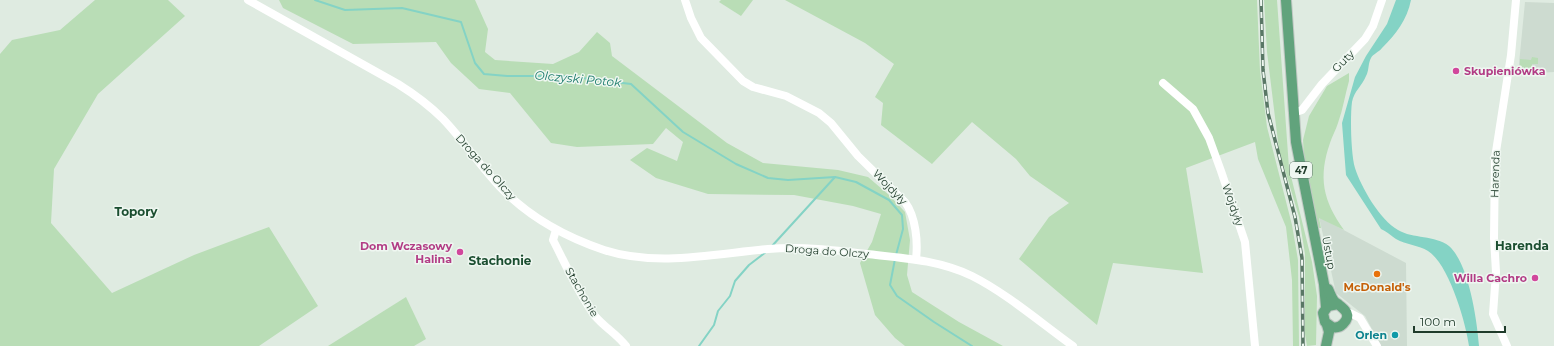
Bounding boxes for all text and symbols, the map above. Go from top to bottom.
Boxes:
street label: Guty [1329,47,1357,75]
place label: Skupieniówka [1464,64,1546,78]
marker: Skupieniówka [1451,66,1461,76]
water label: Olczyski Potok [534,67,623,90]
street label: Droga do Olczy [453,131,519,203]
street label: Harenda [1487,150,1503,198]
road number: 47 [1290,162,1312,178]
street label: Wojdyły [870,166,910,208]
street label: Wojdyły [1219,182,1247,228]
district label: Topory [114,204,158,219]
street label: Ustup [1319,235,1339,271]
district label: Harenda [1495,238,1549,253]
place label: Dom Wczasowy Halina [360,239,452,266]
street label: Droga do Olczy [785,241,869,261]
marker: Dom Wczasowy Halina [455,247,465,257]
district label: Stachonie [469,253,532,268]
street label: Stachonie [562,265,602,320]
marker: McDonald's [1372,269,1382,279]
place label: Willa Cachro [1454,271,1527,285]
marker: Willa Cachro [1530,273,1540,283]
place label: McDonald's [1344,280,1411,294]
scale bar [1414,308,1505,334]
text: 100 m [1420,314,1456,329]
place label: Orlen [1355,328,1387,342]
marker: Orlen [1390,330,1400,340]

